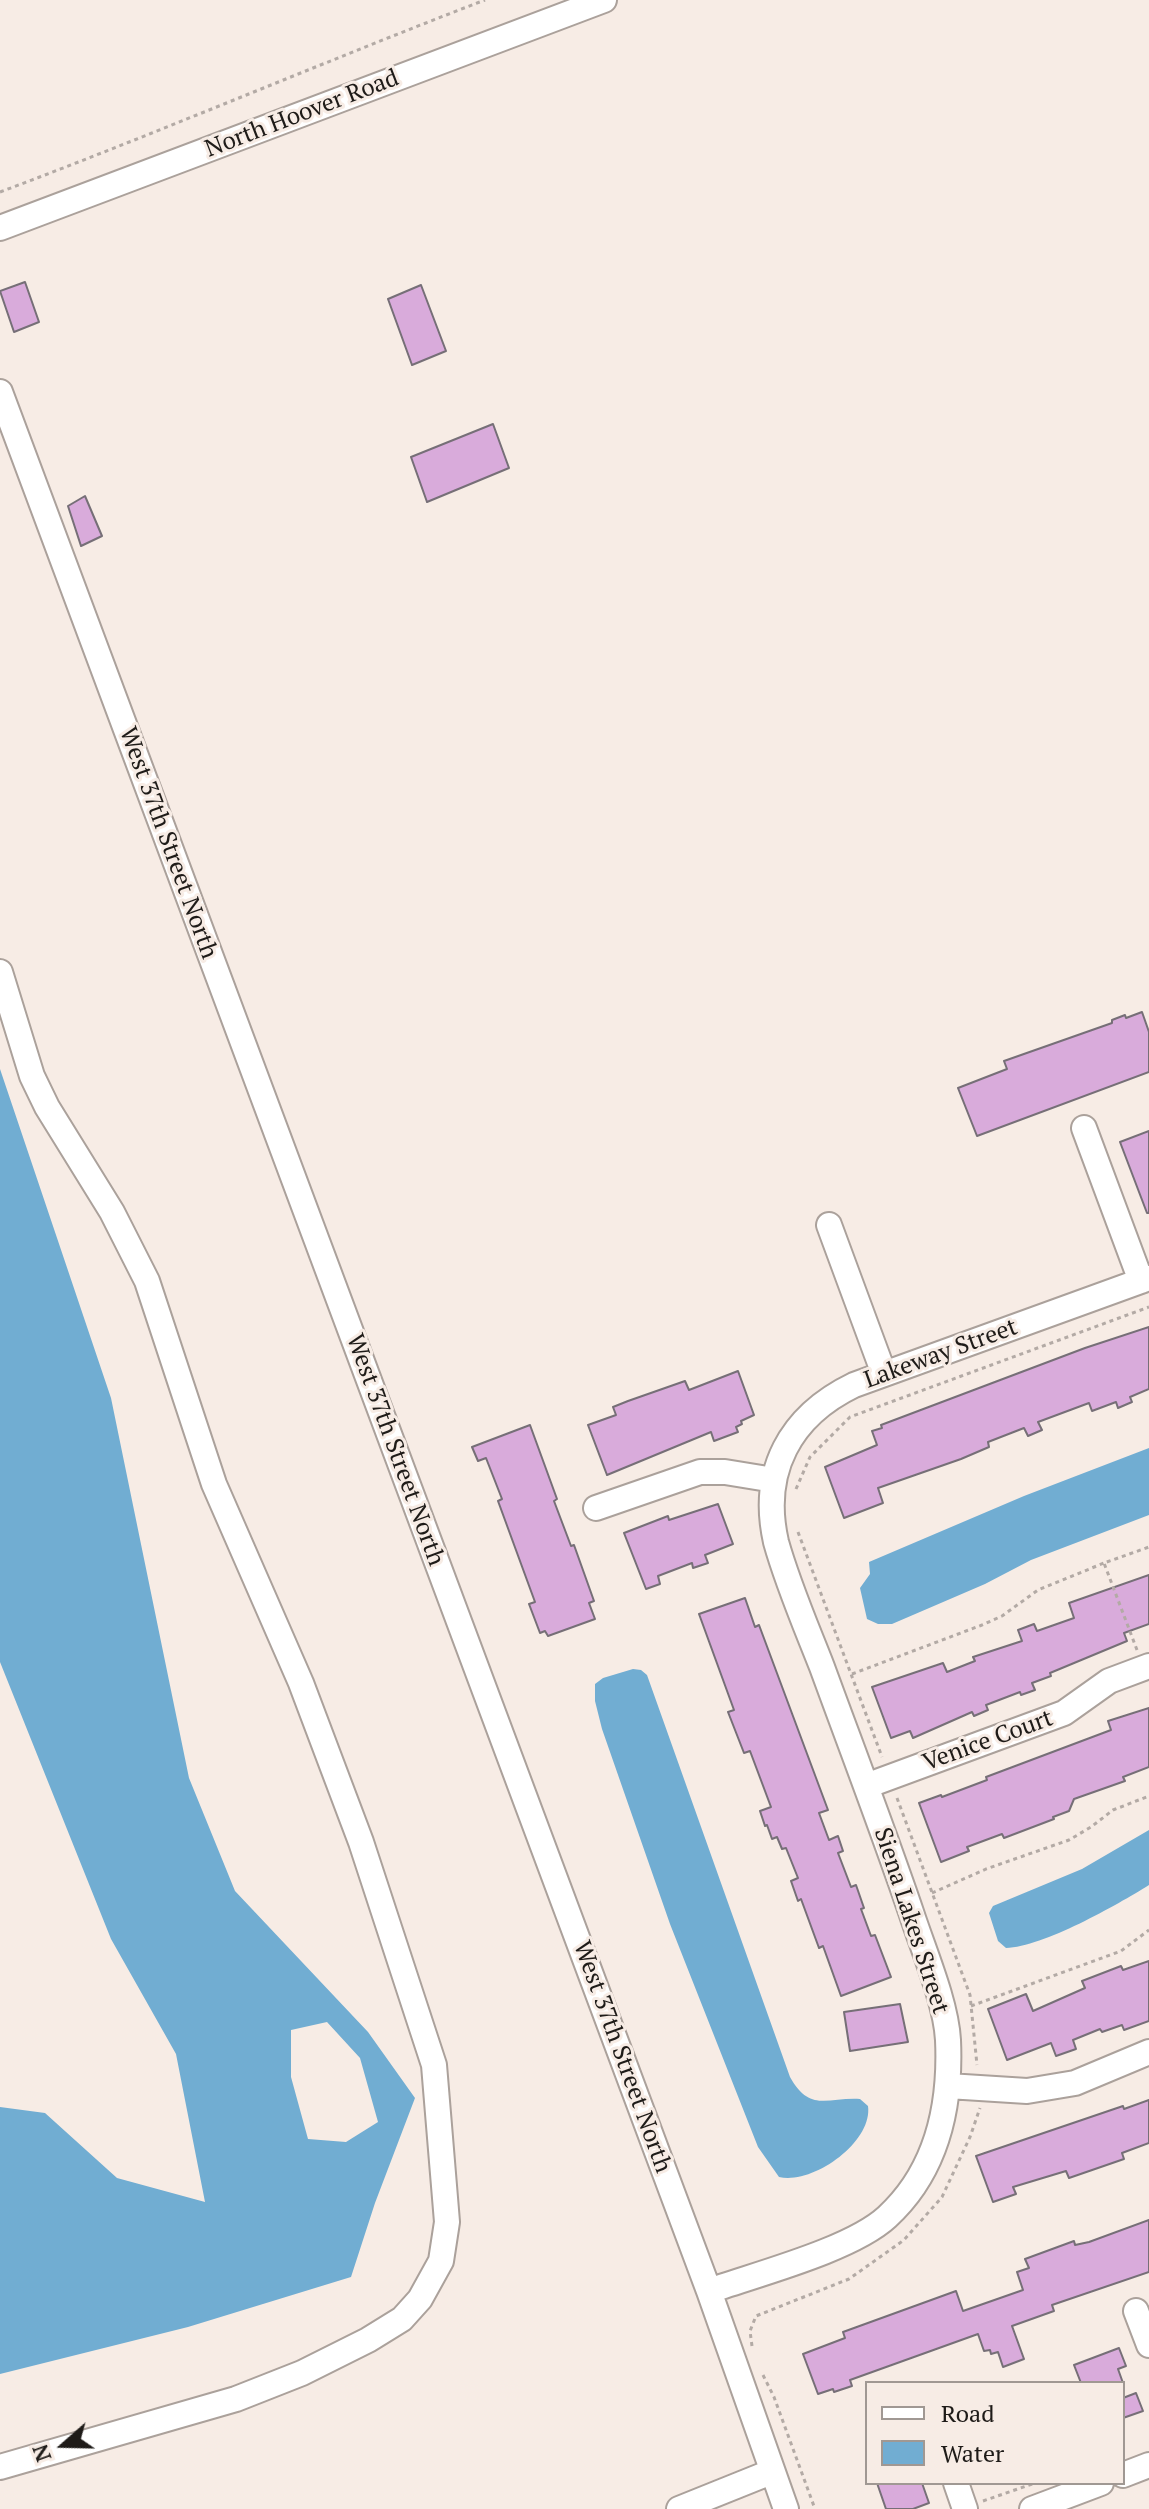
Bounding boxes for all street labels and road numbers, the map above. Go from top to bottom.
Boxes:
street label: North Hoover Road [201,64,403,164]
street label: West 37th Street North [113,723,223,963]
street label: Lakeway Street [860,1313,1022,1395]
street label: West 37th Street North [340,1330,450,1570]
street label: Venice Court [919,1704,1057,1778]
street label: Siena Lakes Street [867,1824,955,2018]
street label: West 37th Street North [567,1937,677,2177]

